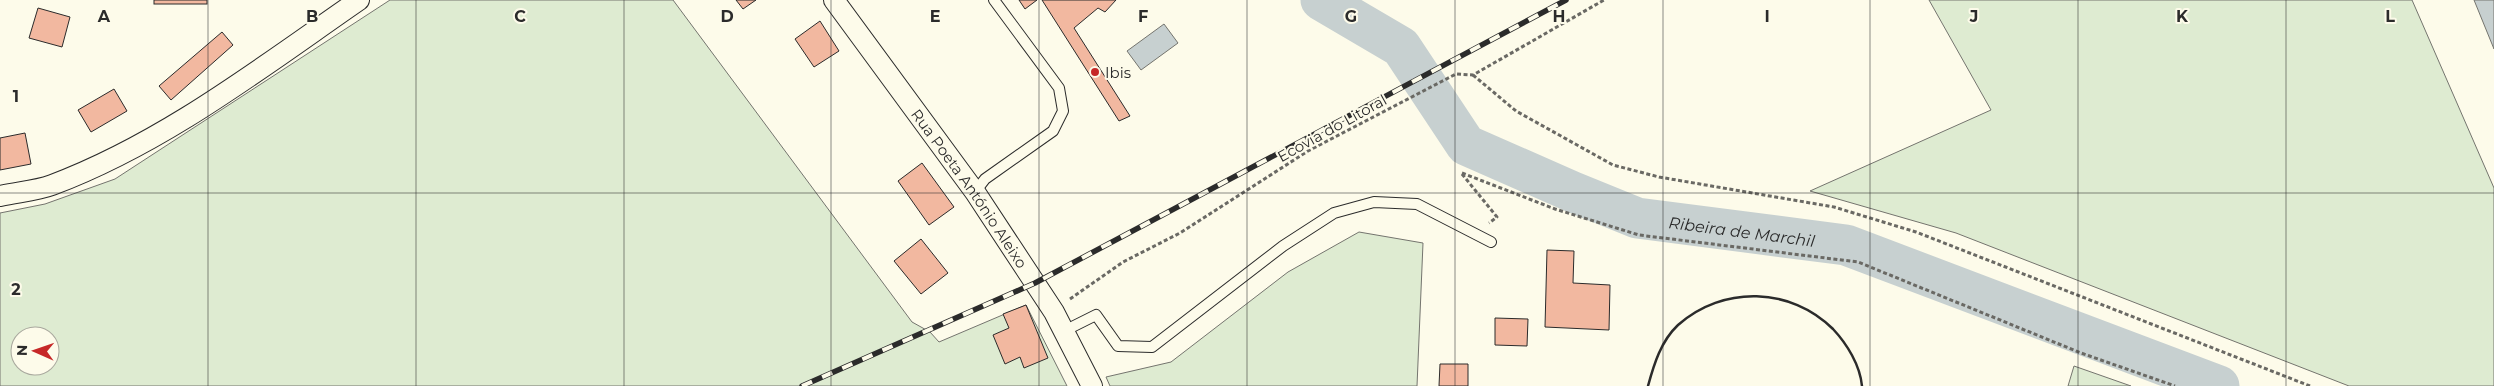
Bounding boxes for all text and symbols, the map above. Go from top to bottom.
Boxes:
text: A [97,7,111,26]
text: B [306,7,318,26]
text: C [514,7,526,26]
text: D [720,7,734,26]
text: E [930,7,940,26]
text: F [1138,7,1148,26]
text: G [1345,7,1357,26]
text: H [1553,7,1565,26]
text: I [1764,7,1770,26]
text: J [1969,7,1978,26]
text: K [2176,7,2189,26]
text: L [2385,7,2395,26]
place label: Ibis [1105,63,1131,82]
marker: Ibis [1089,66,1101,78]
text: 1 [13,87,19,106]
street label: Ecovia do Litoral [1274,90,1390,166]
street label: Rua Poeta António Aleixo [907,105,1032,271]
water label: Ribeira de Marchil [1667,213,1817,250]
text: 2 [11,280,21,299]
north arrow [10,326,60,376]
text: N [13,345,31,357]

